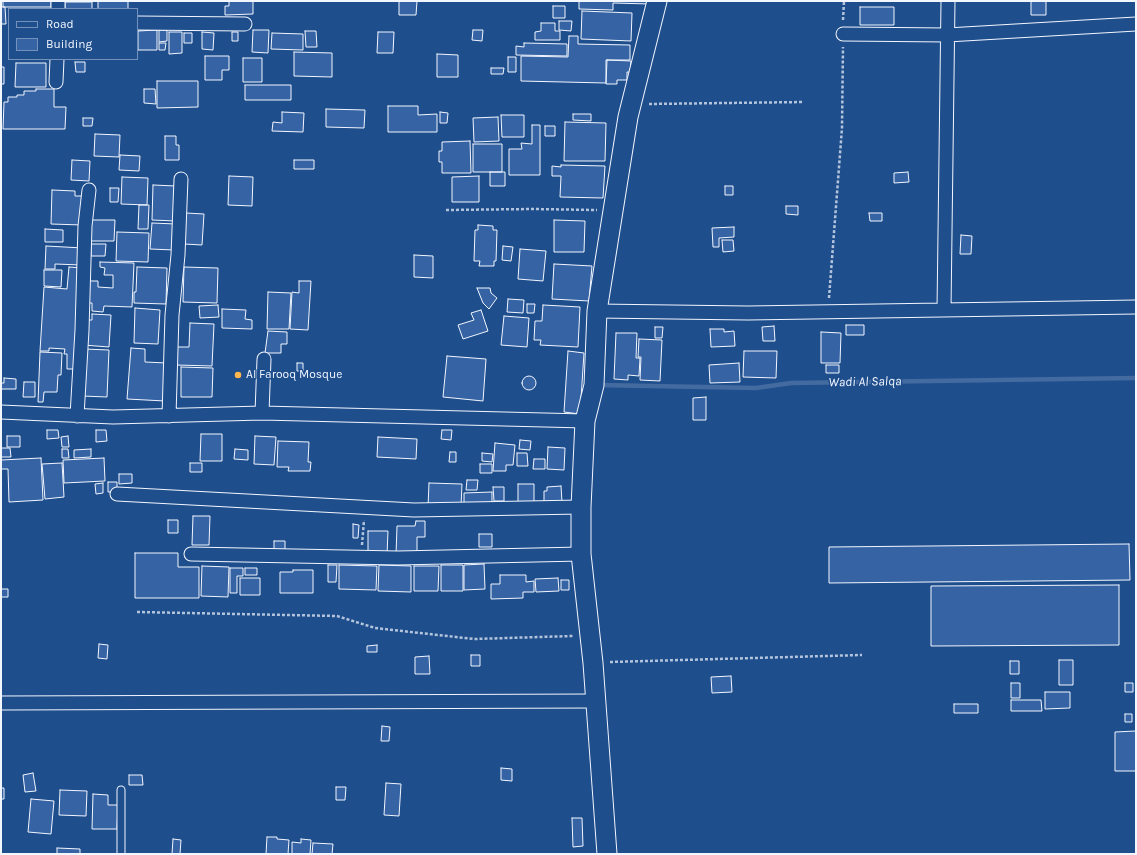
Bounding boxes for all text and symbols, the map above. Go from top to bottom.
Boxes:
legend [8,8,138,60]
text: Road [46,17,74,31]
text: Building [46,37,92,51]
place label: Al Farooq Mosque [246,368,342,382]
marker: Al Farooq Mosque [233,370,243,380]
water label: Wadi Al Salqa [828,374,902,390]

